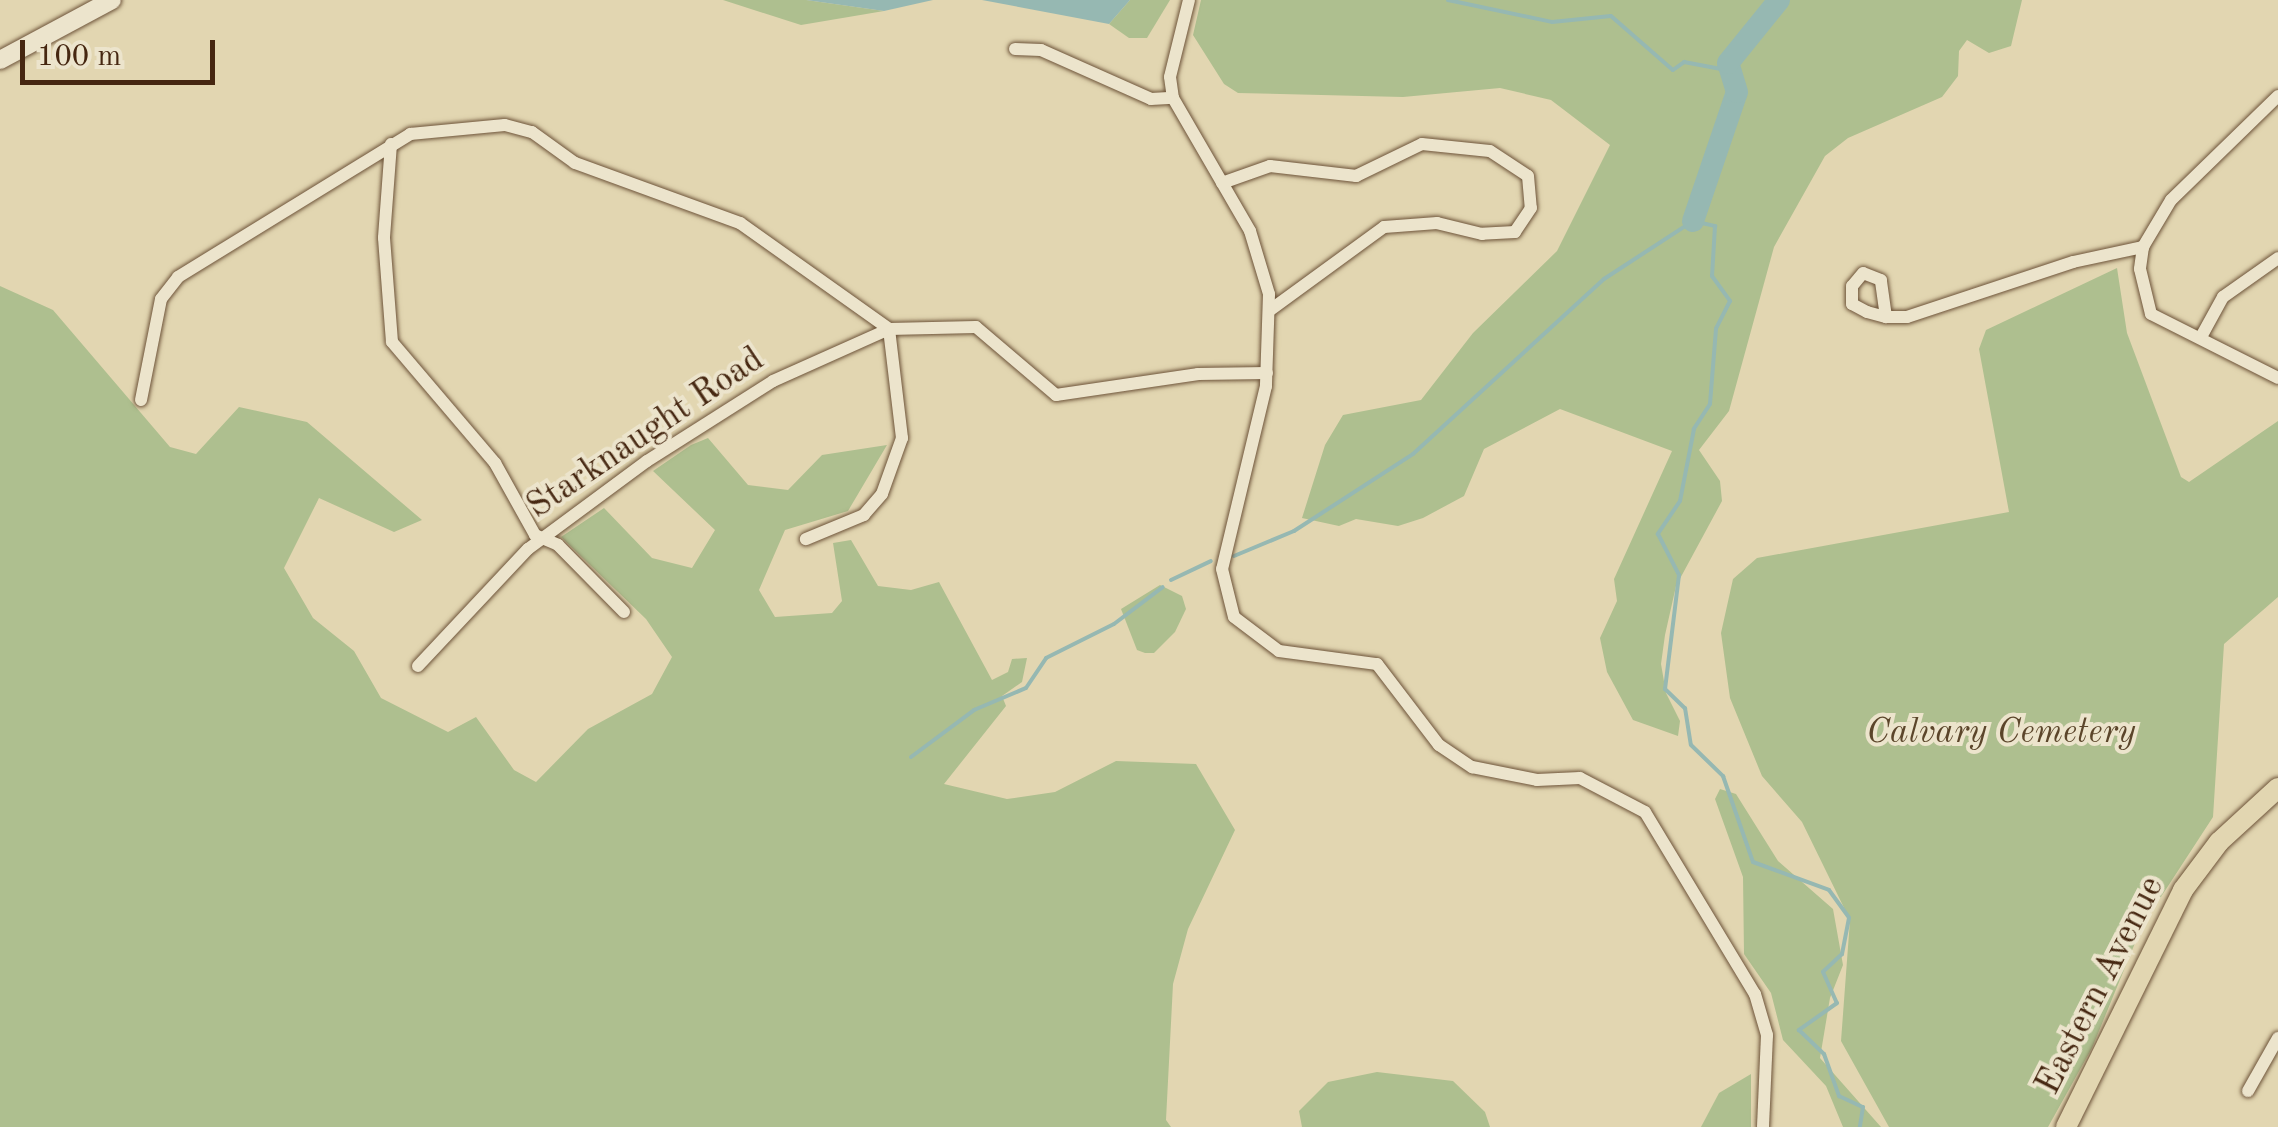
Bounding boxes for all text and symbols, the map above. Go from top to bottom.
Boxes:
scale bar [25,20,220,82]
text: 100 m [37,42,121,72]
street label: Starknaught Road [520,339,772,529]
park label: Calvary Cemetery [1866,712,2136,754]
street label: Eastern Avenue [2028,870,2174,1102]

